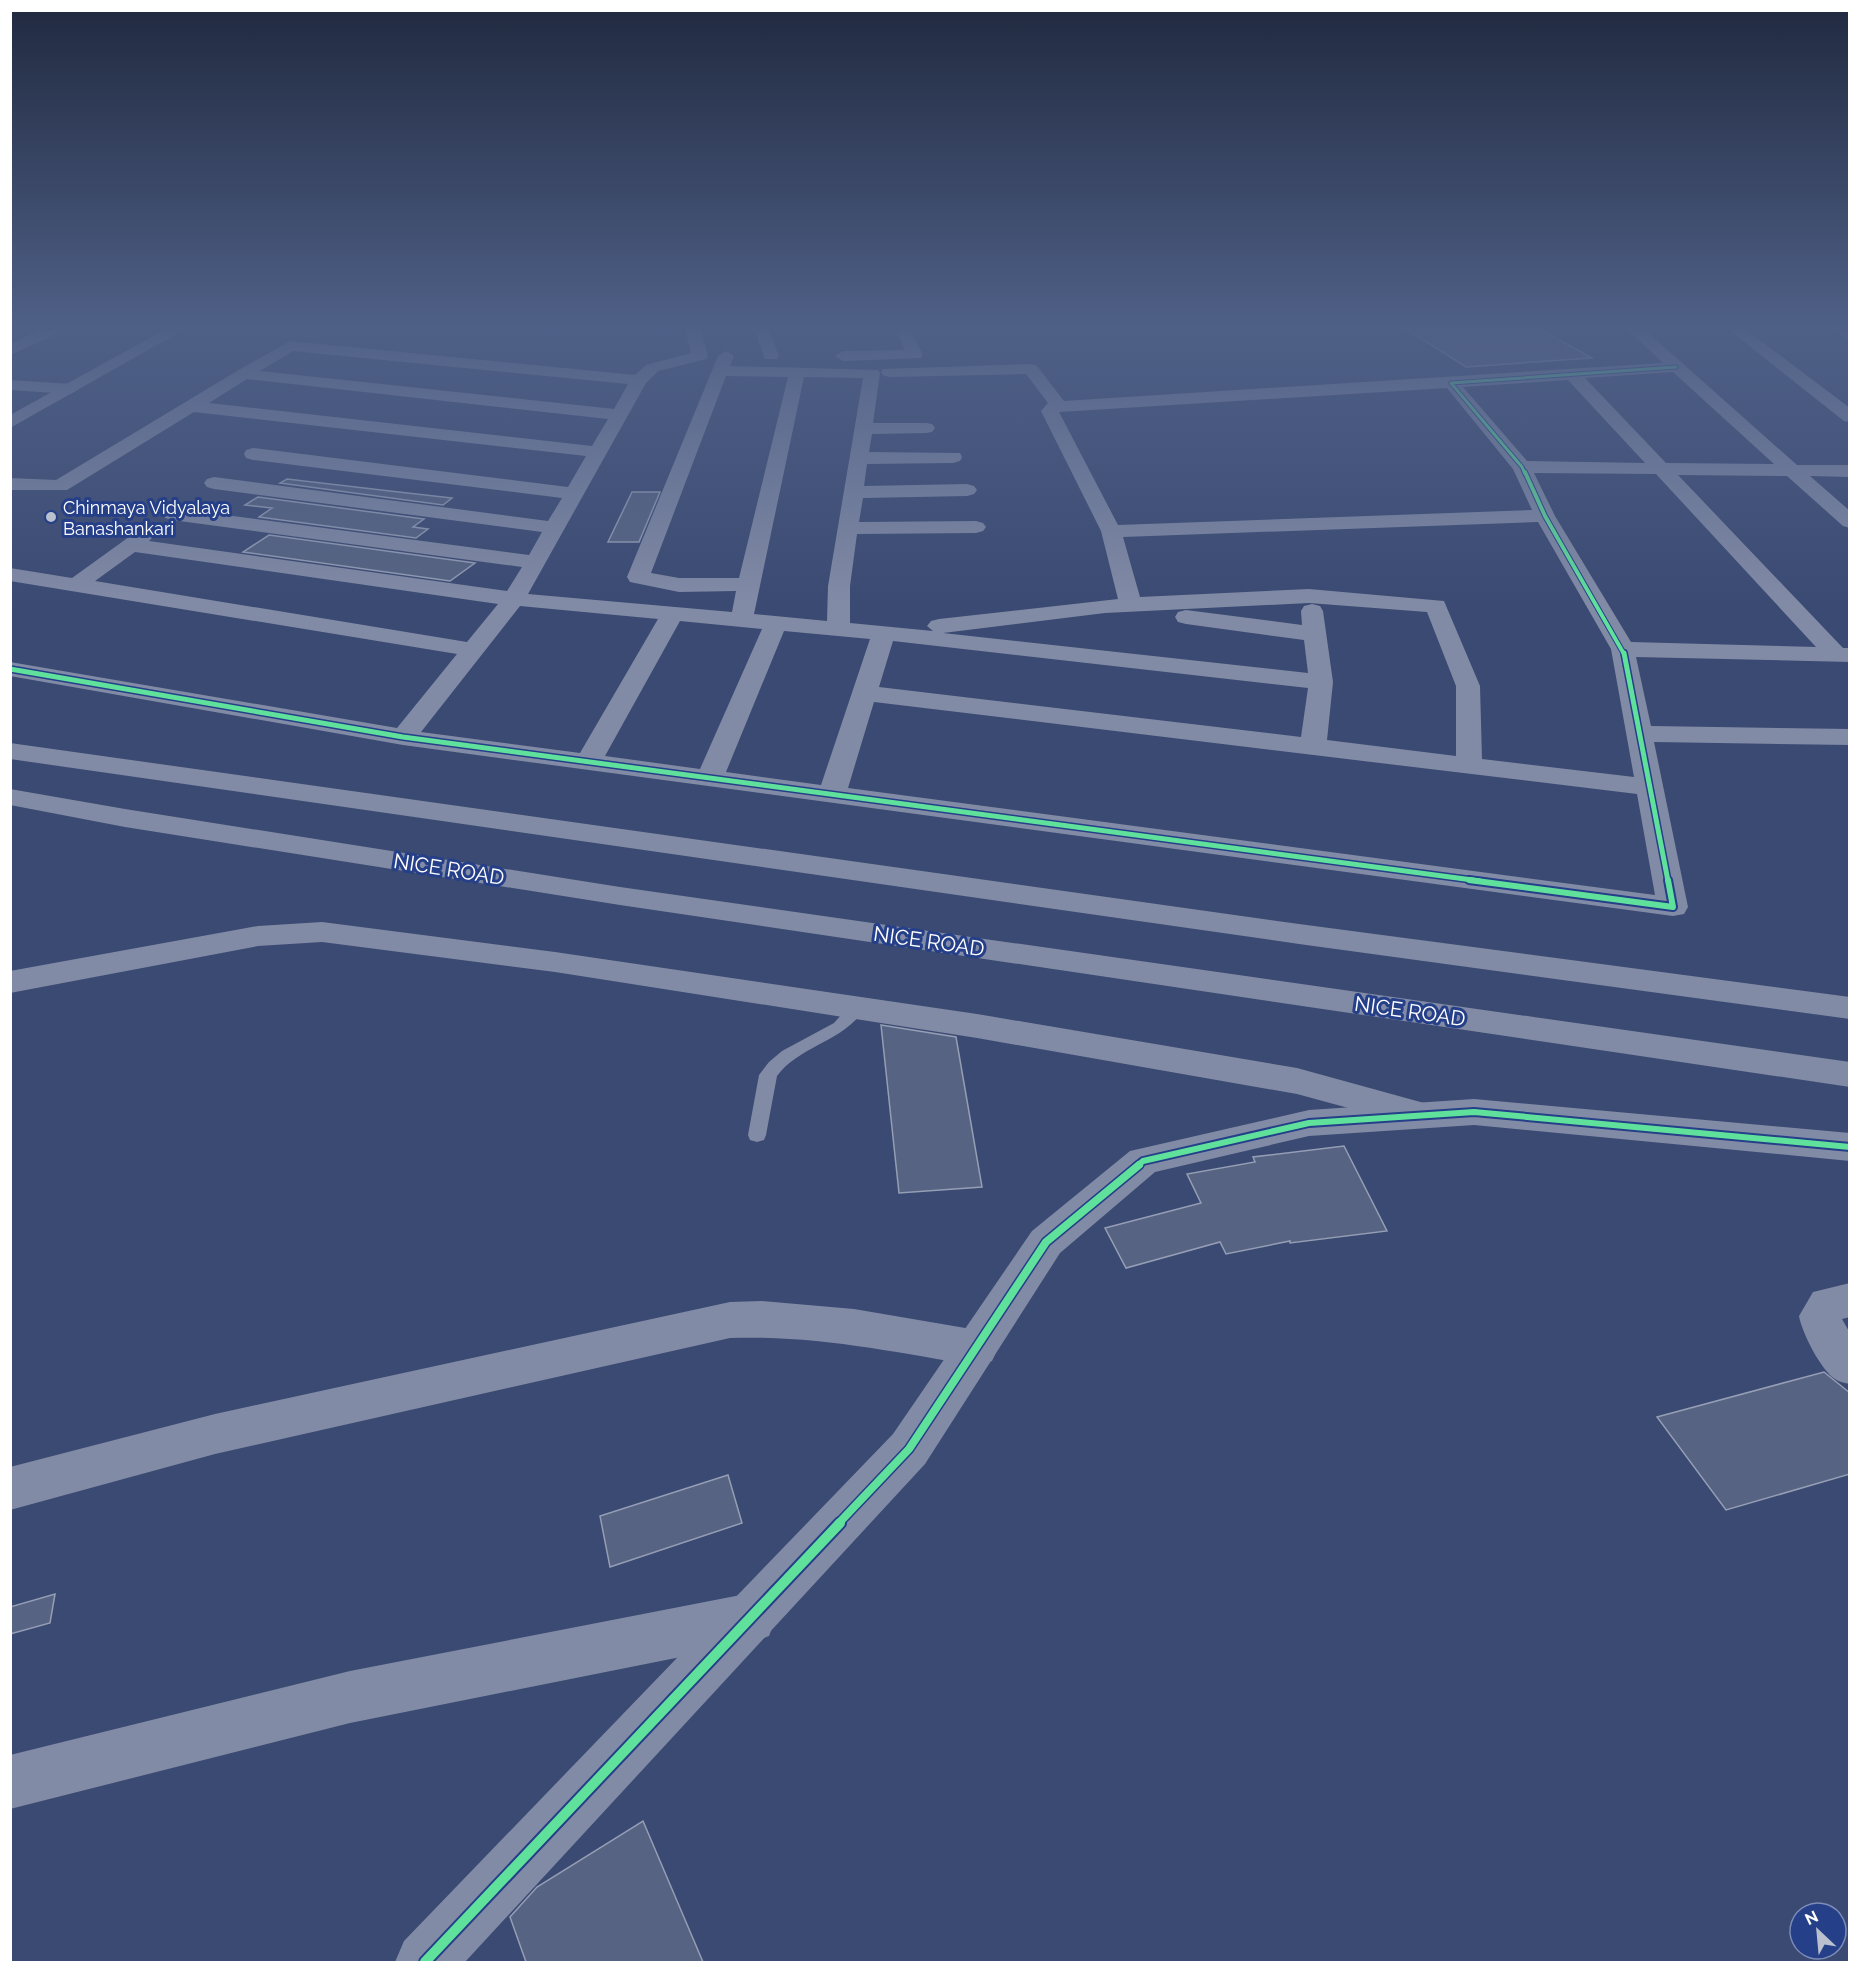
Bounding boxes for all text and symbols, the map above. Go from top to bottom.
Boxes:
place label: Chinmaya Vidyalaya Banashankari [63,497,230,539]
marker: Chinmaya Vidyalaya Banashankari [44,510,58,524]
street label: NICE ROAD [392,848,506,890]
street label: NICE ROAD [872,921,986,961]
street label: NICE ROAD [1353,991,1467,1031]
north arrow [1788,1901,1848,1961]
text: N [1802,1907,1821,1929]

